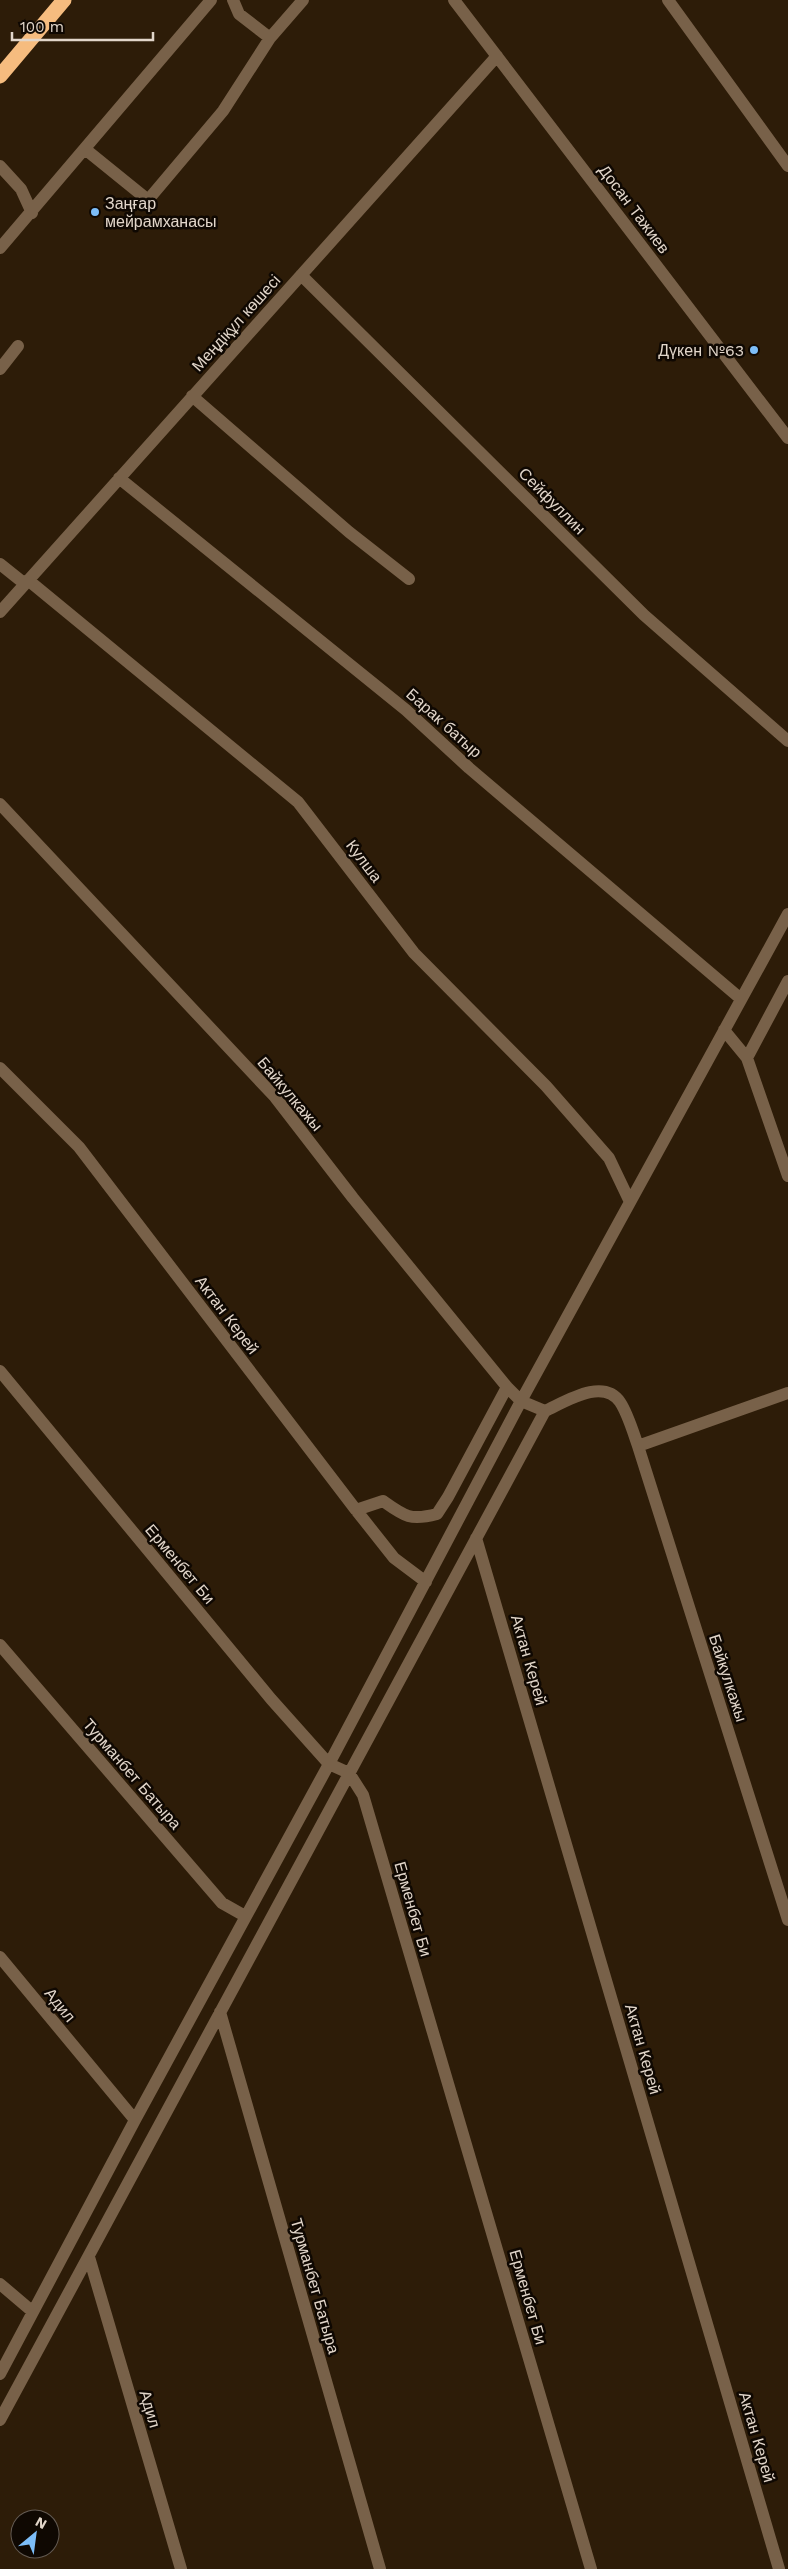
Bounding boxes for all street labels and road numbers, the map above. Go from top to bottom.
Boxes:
street label: Досан Тажиев [594,161,674,257]
street label: Меңдіқұл көшесі [188,271,284,375]
street label: Сейфуллин [515,464,589,538]
street label: Барак батыр [402,684,486,762]
street label: Кулша [342,836,386,886]
street label: Байкулкажы [253,1053,327,1135]
street label: Актан Керей [191,1272,263,1358]
street label: Ерменбет Би [141,1520,219,1608]
street label: Актан Керей [507,1613,551,1707]
street label: Байкулкажы [705,1632,751,1724]
street label: Турманбет Батыра [79,1715,185,1833]
street label: Ерменбет Би [390,1859,436,1959]
street label: Адил [41,1984,79,2026]
street label: Актан Керей [621,2002,665,2096]
street label: Турманбет Батыра [287,2216,343,2356]
street label: Ерменбет Би [505,2247,551,2347]
street label: Адил [135,2388,165,2430]
street label: Актан Керей [735,2390,779,2484]

